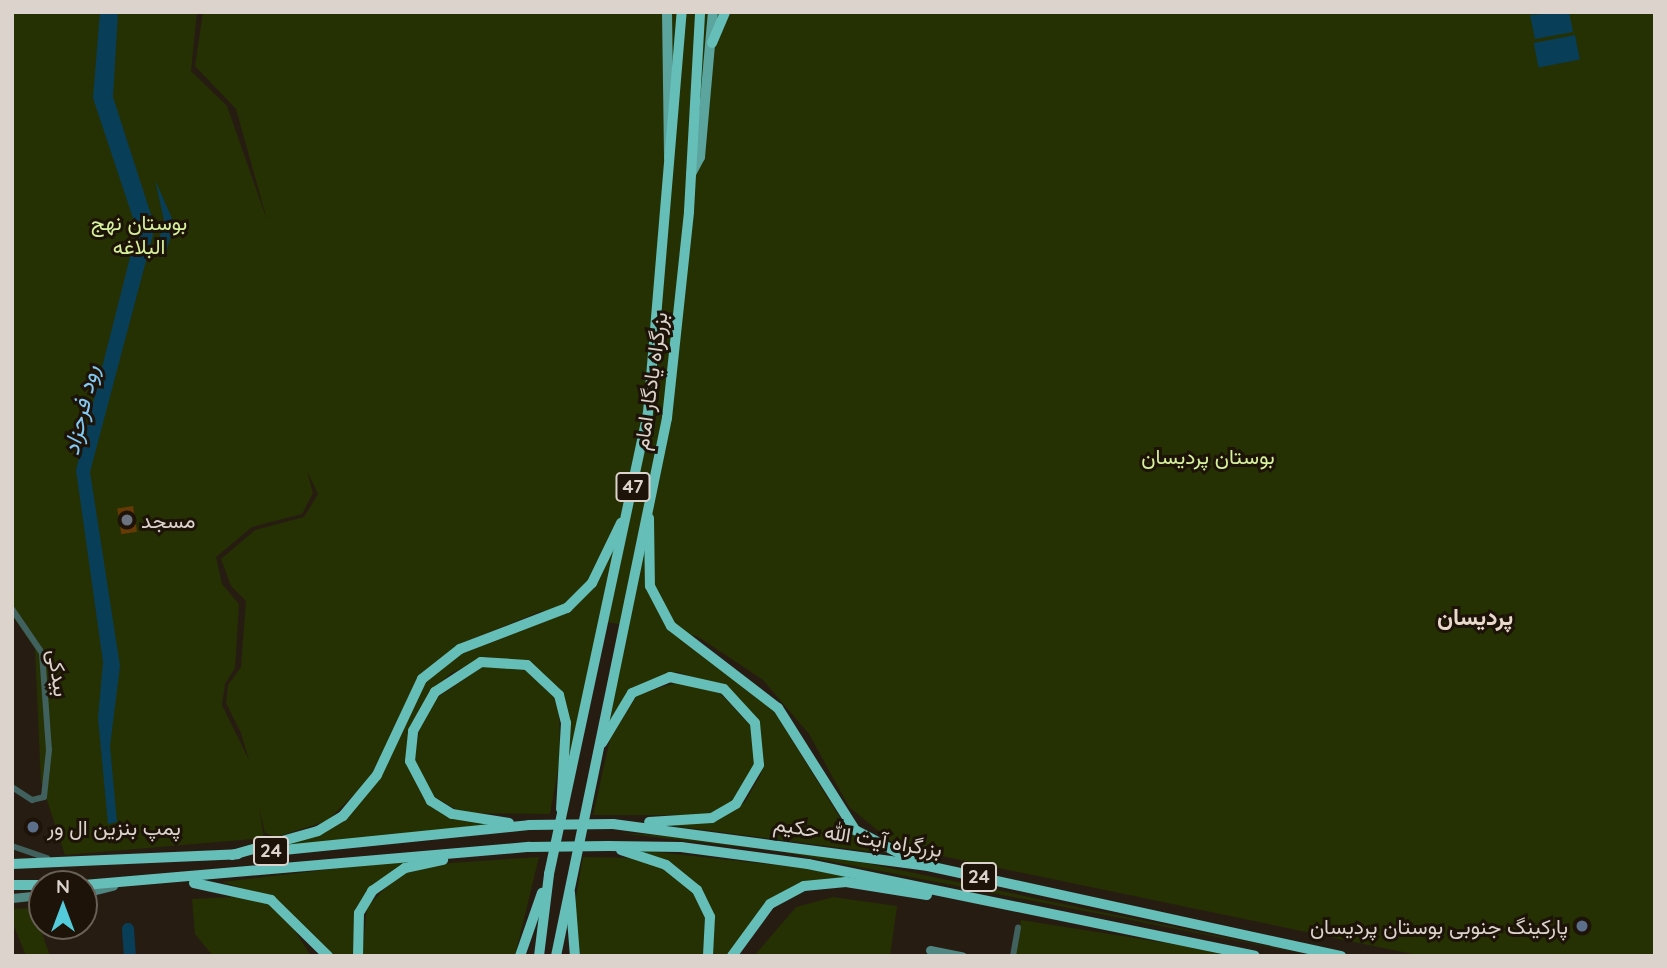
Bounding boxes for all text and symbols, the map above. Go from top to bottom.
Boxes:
park label: بوستان نهج البلاغه [91,209,187,259]
street label: بزرگراه یادگار امام [628,310,672,452]
water label: رود فرحزاد [57,362,105,458]
park label: بوستان پردیسان [1141,443,1275,469]
road number: 47 [614,472,652,502]
place label: مسجد [141,507,195,533]
marker: مسجد [119,512,135,528]
district label: پردیسان [1437,603,1513,631]
street label: بیدکی [43,648,75,698]
street label: بزرگراه آیت الله حکیم [772,810,944,862]
place label: پمپ بنزین ال ور [47,814,181,840]
marker: پمپ بنزین ال ور [25,819,41,835]
road number: 24 [252,836,290,866]
road number: 24 [960,862,998,892]
north arrow [28,870,98,940]
text: N [56,874,70,898]
place label: پارکینگ جنوبی بوستان پردیسان [1310,913,1568,939]
marker: پارکینگ جنوبی بوستان پردیسان [1574,918,1590,934]

